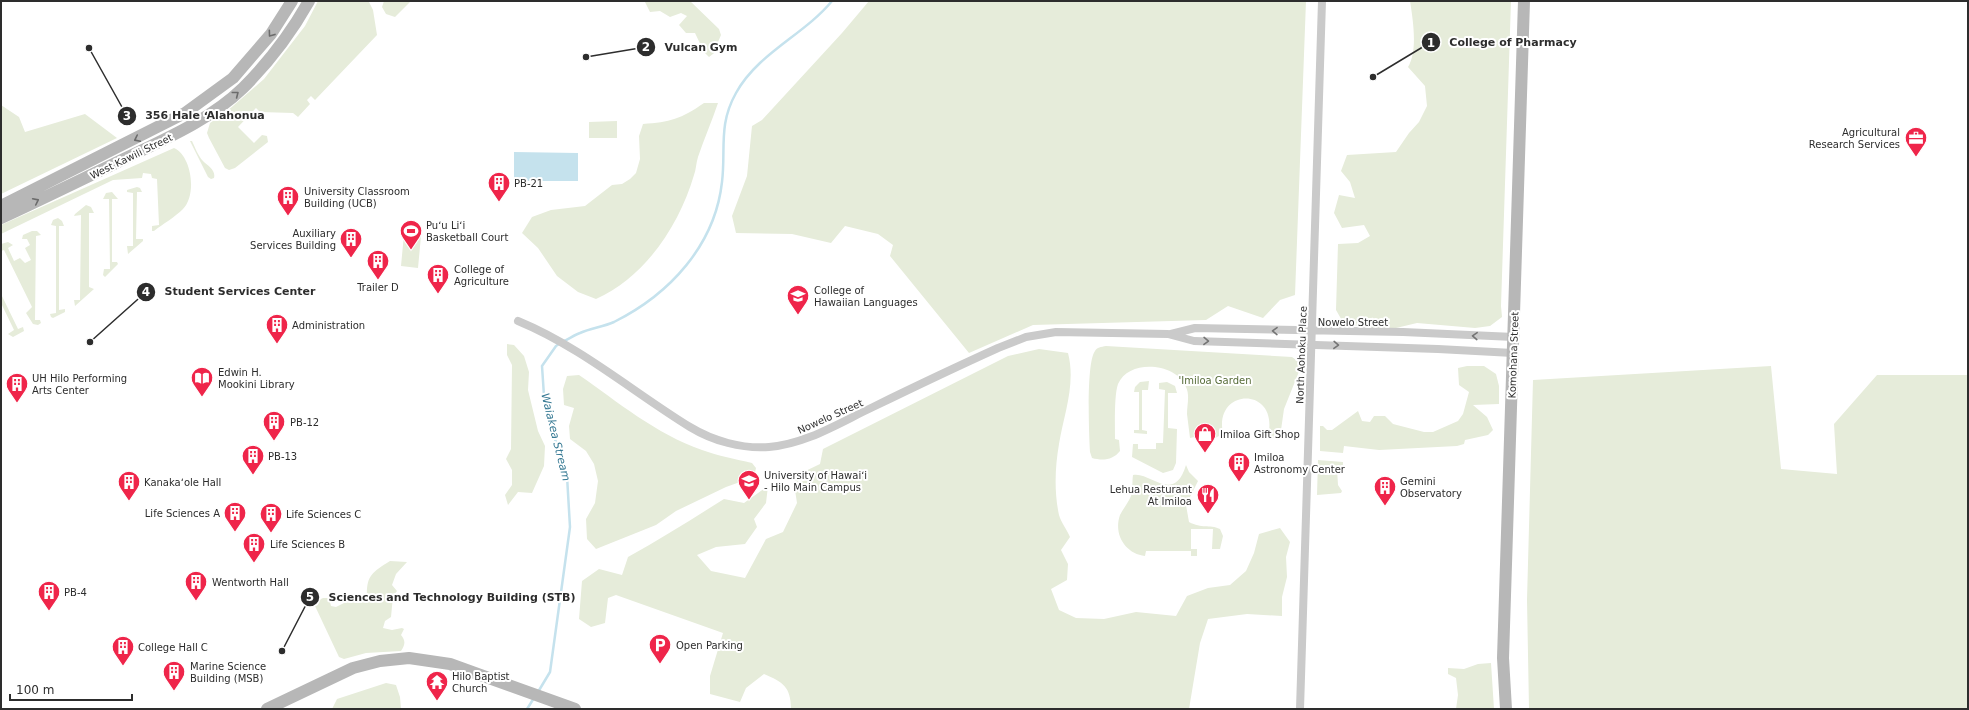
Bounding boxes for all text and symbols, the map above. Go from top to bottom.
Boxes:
one-way arrow [268,29,275,36]
callout: College of Pharmacy [1421,31,1585,54]
callout: Vulcan Gym [636,35,745,58]
text: 1 [1427,36,1435,50]
text: College of Pharmacy [1449,36,1577,49]
text: 2 [642,40,650,54]
text: Vulcan Gym [665,41,738,54]
one-way arrow [232,91,239,98]
callout: 356 Hale ʻAlahonua [117,104,273,127]
text: 3 [123,109,131,123]
text: 356 Hale ʻAlahonua [145,109,265,122]
office icon: Agricultural Research Services [1903,125,1929,158]
place label: Agricultural Research Services [1809,127,1900,150]
street label: West Kawili Street [88,132,174,181]
one-way arrow [134,134,141,141]
building icon: PB-21 [486,170,512,203]
place label: PB-21 [514,178,543,189]
building icon: University Classroom Building (UCB) [275,184,301,217]
place label: University Classroom Building (UCB) [304,186,410,209]
one-way arrow [32,198,39,206]
sports icon: Puʻu Liʻi Basketball Court [398,218,424,251]
place label: Puʻu Liʻi Basketball Court [426,220,508,243]
building icon: Auxiliary Services Building [338,226,364,259]
place label: Auxiliary Services Building [250,228,336,251]
building icon: Trailer D [365,248,391,281]
building icon: College of Agriculture [425,262,451,295]
place label: College of Agriculture [454,264,509,287]
callout: Student Services Center [136,280,323,303]
place label: Trailer D [356,282,399,293]
school or university icon: College of Hawaiian Languages [785,283,811,316]
text: 4 [142,285,150,299]
text: Student Services Center [165,285,316,298]
place label: College of Hawaiian Languages [814,285,918,308]
street label: North Aohoku Place [1294,306,1309,404]
building icon: Administration [264,312,290,345]
street label: Komohana Street [1506,312,1521,398]
street label: Nowelo Street [1318,317,1388,328]
place label: Administration [292,320,365,331]
one-way arrow [1272,326,1278,335]
one-way arrow [1472,331,1478,340]
one-way arrow [1203,337,1209,345]
one-way arrow [1333,341,1339,349]
library icon: Edwin H. Mookini Library [189,365,215,398]
place label: Edwin H. Mookini Library [218,367,295,390]
building icon: UH Hilo Performing Arts Center [4,371,30,404]
place label: UH Hilo Performing Arts Center [32,373,127,396]
park label: 'Imiloa Garden [1178,375,1252,386]
water label: Waiakea Stream [538,392,573,482]
street label: Nowelo Street [796,397,865,436]
building icon: PB-12 [261,409,287,442]
place label: PB-12 [290,417,319,428]
shop icon: Imiloa Gift Shop [1192,421,1218,454]
place label: Imiloa Gift Shop [1220,429,1300,440]
building icon: PB-13 [240,443,266,476]
building icon: Imiloa Astronomy Center [1226,450,1252,483]
place label: PB-13 [268,451,297,462]
place label: Imiloa Astronomy Center [1254,452,1346,475]
school or university icon: University of Hawaiʻi - Hilo Main Campus [736,468,762,501]
building icon: Kanakaʻole Hall [116,469,142,502]
place label: University of Hawaiʻi - Hilo Main Campus [764,470,867,493]
building icon: Gemini Observatory [1372,474,1398,507]
place label: Gemini Observatory [1400,476,1462,499]
place label: Kanakaʻole Hall [144,477,221,488]
restaurant icon: Lehua Resturant At Imiloa [1195,482,1221,515]
place label: Lehua Resturant At Imiloa [1110,484,1192,507]
building icon: Life Sciences A [222,500,248,533]
building icon: Life Sciences C [258,501,284,534]
place label: Life Sciences A [145,508,220,519]
place label: Life Sciences C [286,509,361,520]
building icon: Life Sciences B [241,531,267,564]
place label: Life Sciences B [270,539,345,550]
building icon: Wentworth Hall [183,569,209,602]
place label: Wentworth Hall [212,577,289,588]
building icon: PB-4 [36,579,62,612]
callout: Sciences and Technology Building (STB) [300,586,584,609]
place label: PB-4 [64,587,87,598]
text: 5 [306,590,314,604]
text: Sciences and Technology Building (STB) [328,591,576,604]
parking icon: Open Parking [647,632,673,665]
building icon: College Hall C [110,634,136,667]
place label: Open Parking [676,640,743,651]
place label: College Hall C [138,642,208,653]
building icon: Marine Science Building (MSB) [161,659,187,692]
place label: Marine Science Building (MSB) [190,661,266,684]
temple icon: Hilo Baptist Church [424,669,450,702]
place label: Hilo Baptist Church [452,671,510,694]
scale bar [10,676,132,702]
text: 100 m [16,683,54,697]

